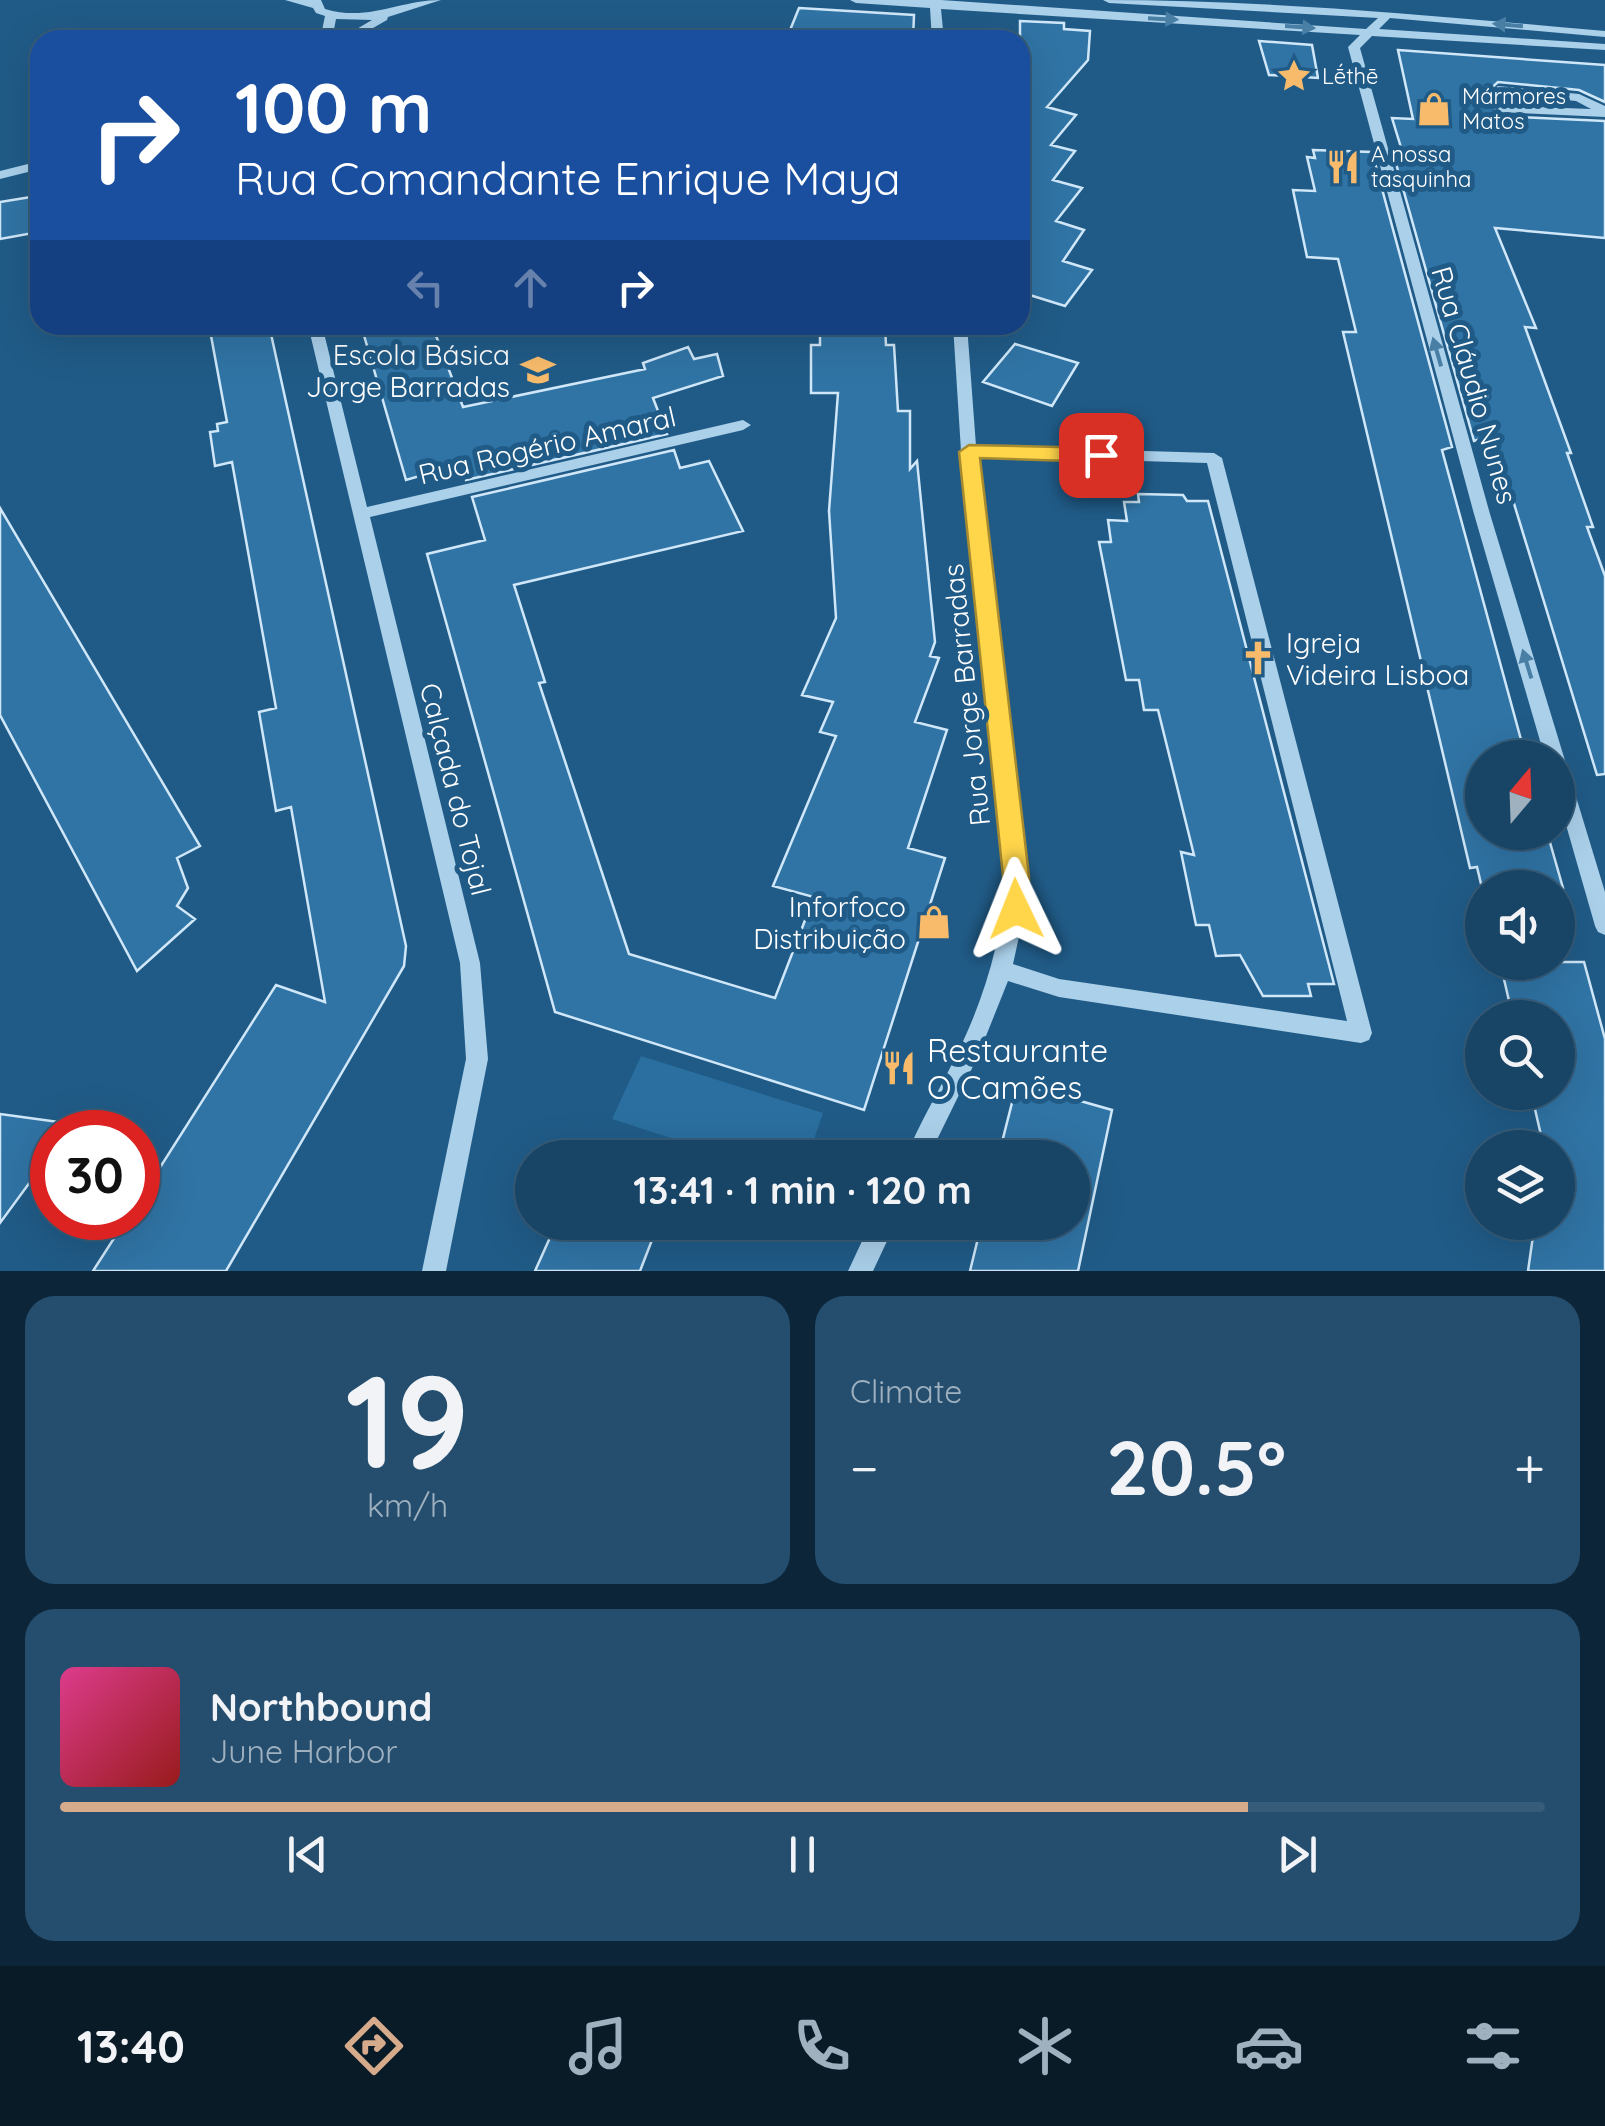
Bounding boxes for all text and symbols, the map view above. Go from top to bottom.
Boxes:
one-way arrow [1148,11,1180,27]
one-way arrow [1491,16,1523,32]
one-way arrow [1284,19,1316,35]
place icon: Lḗthē [1275,57,1313,95]
place label: Lḗthē [1322,62,1379,90]
text: 100 m [235,63,432,151]
icon: right [70,70,200,200]
place label: Mármores Matos [1462,82,1566,135]
shop icon: Mármores Matos [1415,90,1453,128]
place label: A nossa tasquinha [1371,140,1471,193]
restaurant icon: A nossa tasquinha [1324,148,1362,186]
text: Rua Comandante Enrique Maya [235,150,900,206]
icon: left [398,260,453,315]
icon: ahead [503,260,558,315]
icon: right [608,260,663,315]
street label: Rua Cláudio Nunes [1424,262,1526,508]
one-way arrow [1429,336,1444,367]
place label: Escola Básica Jorge Barradas [306,337,510,404]
school or university icon: Escola Básica Jorge Barradas [519,351,557,389]
street label: Rua Rogério Amaral [415,398,679,492]
pin [1059,413,1144,498]
icon: arrive [1074,428,1129,483]
street label: Rua Jorge Barradas [935,562,997,828]
place label: Igreja Videira Lisboa [1286,625,1469,692]
church icon: Igreja Videira Lisboa [1239,639,1277,677]
one-way arrow [1519,648,1534,679]
street label: Calçada do Tojal [413,679,499,899]
north arrow [1465,740,1575,850]
map controls [1465,740,1575,1240]
position arrow [964,857,1068,961]
button: sound [1465,870,1575,980]
place label: Inforfoco Distribuição [753,889,906,956]
shop icon: Inforfoco Distribuição [915,903,953,941]
button: search [1465,1000,1575,1110]
place label: Restaurante O Camões [927,1030,1108,1107]
restaurant icon: Restaurante O Camões [880,1049,918,1087]
speed limit sign: 30 [30,1110,160,1240]
button: layers [1465,1130,1575,1240]
text: 13:41 · 1 min · 120 m [633,1166,972,1214]
text: 19 [345,1338,470,1501]
text: Climate [850,1371,962,1411]
text: 20.5° [1106,1420,1286,1514]
text: − [850,1433,879,1502]
text: + [1514,1433,1545,1502]
text: km/h [367,1485,448,1525]
text: Northbound [210,1683,432,1731]
text: June Harbor [210,1731,398,1771]
icon: previous [280,1827,335,1882]
icon: pause [775,1827,830,1882]
icon: next [1270,1827,1325,1882]
icon: directions [339,2011,409,2081]
icon: music [563,2011,633,2081]
icon: phone [787,2011,857,2081]
icon: climate [1010,2011,1080,2081]
icon: car [1234,2011,1304,2081]
icon: filters [1458,2011,1528,2081]
text: 13:40 [77,2018,185,2074]

